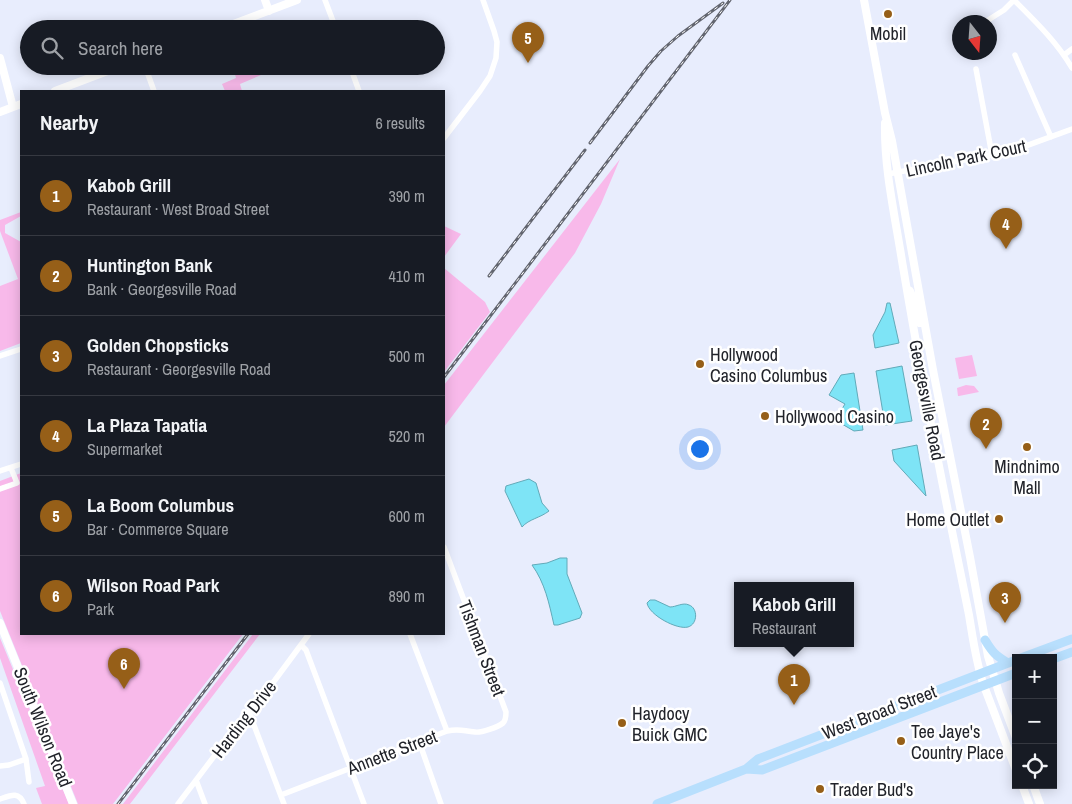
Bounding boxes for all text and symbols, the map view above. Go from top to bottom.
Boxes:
marker: Mobil [882,8,894,20]
north arrow [952,15,997,60]
search box [20,20,445,75]
place label: Mobil [870,21,906,46]
pin: 5 [512,22,544,63]
icon: search [38,34,66,62]
text: Search here [78,35,163,61]
text: Nearby [40,108,98,137]
text: 6 results [375,112,425,134]
street label: Lincoln Park Court [904,133,1028,183]
text: Kabob Grill [87,172,171,198]
text: 1 [52,185,60,207]
text: 390 m [389,185,425,207]
text: Restaurant · West Broad Street [87,198,269,220]
pin: 4 [990,208,1022,249]
text: Huntington Bank [87,252,213,278]
text: 2 [52,265,60,287]
text: 410 m [389,265,425,287]
text: Bank · Georgesville Road [87,278,237,300]
text: Golden Chopsticks [87,332,229,358]
street label: Georgesville Road [903,338,951,462]
place label: Hollywood Casino Columbus [710,342,827,388]
text: 3 [52,345,60,367]
text: 500 m [389,345,425,367]
text: Restaurant · Georgesville Road [87,358,271,380]
marker: Hollywood Casino Columbus [694,358,706,370]
place label: Hollywood Casino [775,404,894,429]
pin: 2 [970,408,1002,449]
marker: Hollywood Casino [759,410,771,422]
text: La Plaza Tapatia [87,412,207,438]
text: 4 [52,425,60,447]
text: 520 m [389,425,425,447]
your location [687,436,713,462]
text: Supermarket [87,438,162,460]
marker: Mindnimo Mall [1021,441,1033,453]
place label: Mindnimo Mall [994,454,1060,500]
text: La Boom Columbus [87,492,234,518]
text: 5 [52,505,60,527]
text: 600 m [389,505,425,527]
place label: Home Outlet [906,507,989,532]
marker: Home Outlet [993,513,1005,525]
text: Bar · Commerce Square [87,518,228,540]
text: Wilson Road Park [87,572,219,598]
popup [734,582,854,647]
pin: 3 [989,582,1021,623]
text: 6 [52,585,60,607]
text: 890 m [389,585,425,607]
text: Kabob Grill [752,591,836,617]
street label: Tishman Street [452,597,512,699]
text: Park [87,598,114,620]
text: Restaurant [752,617,816,639]
pin: 6 [108,648,140,689]
map controls [1012,654,1057,789]
button: + [1012,654,1057,699]
street label: South Wilson Road [8,663,78,791]
pin: 1 [778,664,810,705]
street label: Harding Drive [206,675,282,763]
street label: West Broad Street [818,679,940,745]
button: − [1012,699,1057,744]
place label: Haydocy Buick GMC [632,701,707,747]
marker: Haydocy Buick GMC [616,717,628,729]
place label: Tee Jaye's Country Place [911,719,1004,765]
street label: Annette Street [343,723,441,781]
marker: Tee Jaye's Country Place [895,735,907,747]
button: locate [1012,744,1057,789]
place label: Trader Bud's [830,777,914,802]
marker: Trader Bud's [814,783,826,795]

